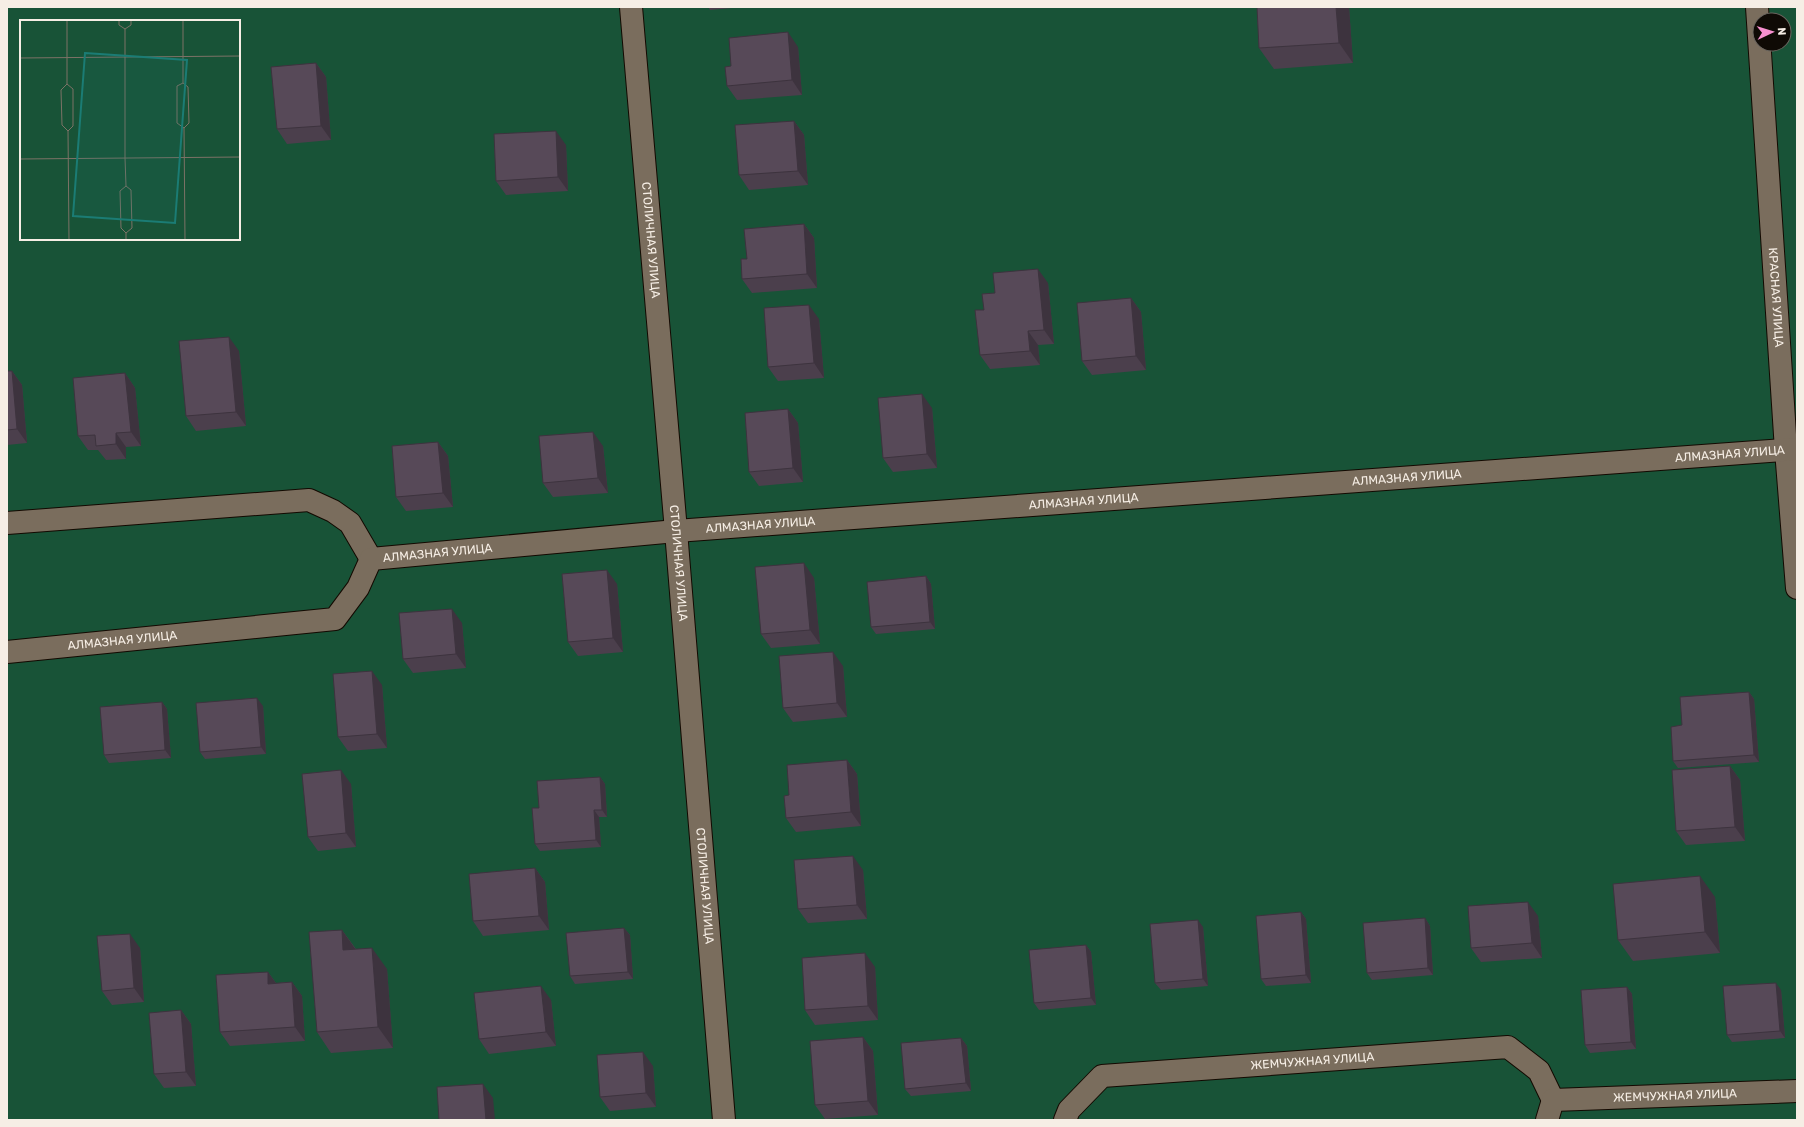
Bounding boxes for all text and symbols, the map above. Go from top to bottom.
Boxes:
north arrow [1752,12,1792,52]
inset map [20,20,240,240]
text: N [1775,27,1788,36]
street label: СТОЛИЧНАЯ УЛИЦА [639,181,663,299]
street label: КРАСНАЯ УЛИЦА [1766,247,1786,348]
street label: АЛМАЗНАЯ УЛИЦА [1675,443,1785,465]
street label: АЛМАЗНАЯ УЛИЦА [1351,467,1462,489]
street label: АЛМАЗНАЯ УЛИЦА [1028,490,1139,512]
street label: СТОЛИЧНАЯ УЛИЦА [667,504,690,622]
street label: АЛМАЗНАЯ УЛИЦА [705,514,816,536]
street label: АЛМАЗНАЯ УЛИЦА [382,541,493,565]
street label: АЛМАЗНАЯ УЛИЦА [67,628,178,653]
street label: СТОЛИЧНАЯ УЛИЦА [693,827,717,945]
street label: ЖЕМЧУЖНАЯ УЛИЦА [1250,1050,1375,1072]
street label: ЖЕМЧУЖНАЯ УЛИЦА [1613,1086,1737,1105]

